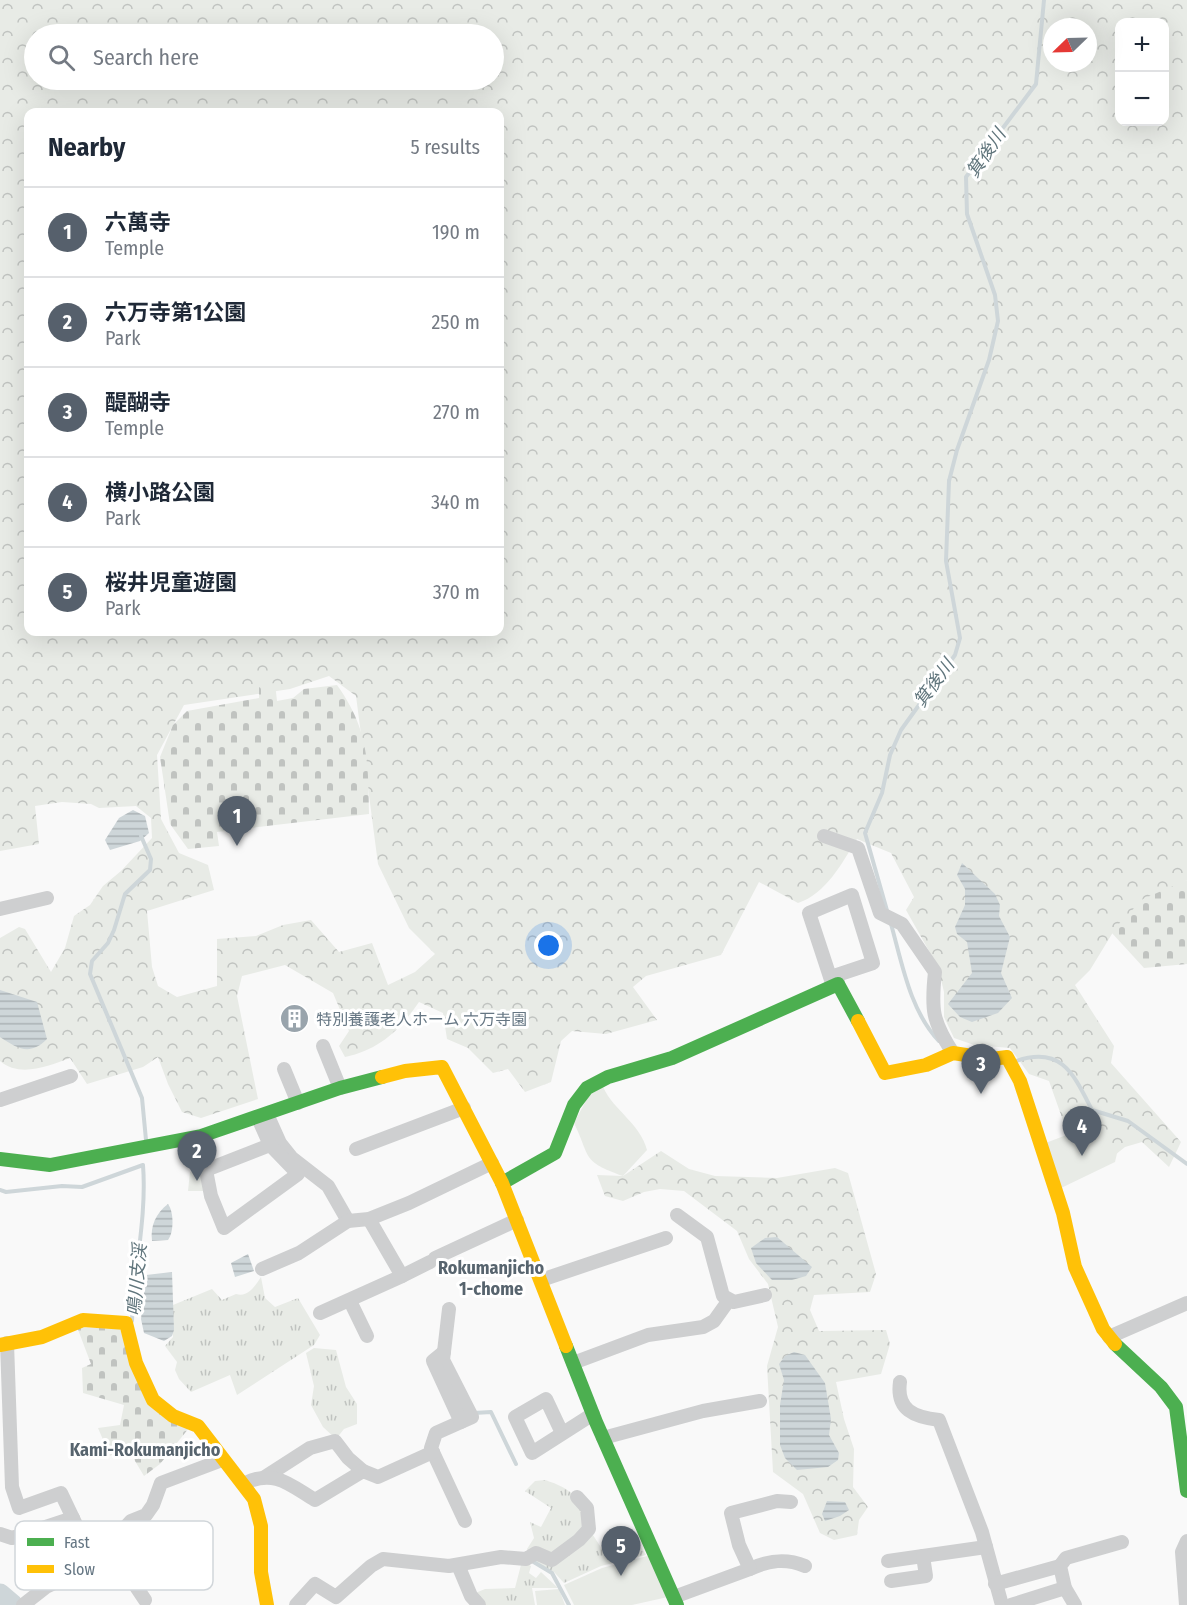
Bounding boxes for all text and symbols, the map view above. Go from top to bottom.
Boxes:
north arrow [1043,18,1097,72]
map controls [1115,18,1169,126]
button: + [1115,18,1169,72]
search box [24,24,504,90]
icon: search [45,41,78,74]
text: Search here [93,44,199,71]
button: − [1115,72,1169,126]
water label: 箕後川 [962,123,1011,182]
text: Nearby [48,132,125,163]
text: 5 results [410,135,480,159]
text: 六萬寺 [105,209,171,236]
text: 1 [63,220,72,244]
text: 190 m [432,220,480,244]
text: Temple [105,236,164,260]
text: 六万寺第1公園 [105,299,246,326]
text: 2 [63,310,72,334]
text: 250 m [432,310,480,334]
text: Park [105,326,141,350]
text: 醍醐寺 [105,389,171,416]
text: 3 [63,400,72,424]
text: 270 m [433,400,480,424]
text: Temple [105,416,164,440]
text: 横小路公園 [105,479,215,506]
text: 4 [62,490,73,514]
text: 340 m [431,490,480,514]
text: Park [105,506,141,530]
text: 桜井児童遊園 [105,569,237,596]
text: 5 [63,580,72,604]
text: 370 m [433,580,480,604]
text: Park [105,596,141,620]
water label: 箕後川 [909,653,960,711]
pin: 1 [218,796,256,846]
your location [534,931,563,960]
building icon: 特別養護老人ホーム 六万寺園 [279,1003,311,1035]
place label: 特別養護老人ホーム 六万寺園 [316,1010,527,1029]
pin: 3 [962,1044,1000,1094]
pin: 4 [1062,1106,1102,1156]
pin: 2 [178,1132,216,1181]
water label: 鳴川支渓 [123,1241,151,1317]
district label: Rokumanjicho 1-chome [438,1257,544,1300]
district label: Kami-Rokumanjicho [70,1439,221,1461]
legend [15,1521,213,1590]
pin: 5 [602,1526,640,1576]
text: Fast [64,1533,91,1552]
text: Slow [64,1560,95,1579]

